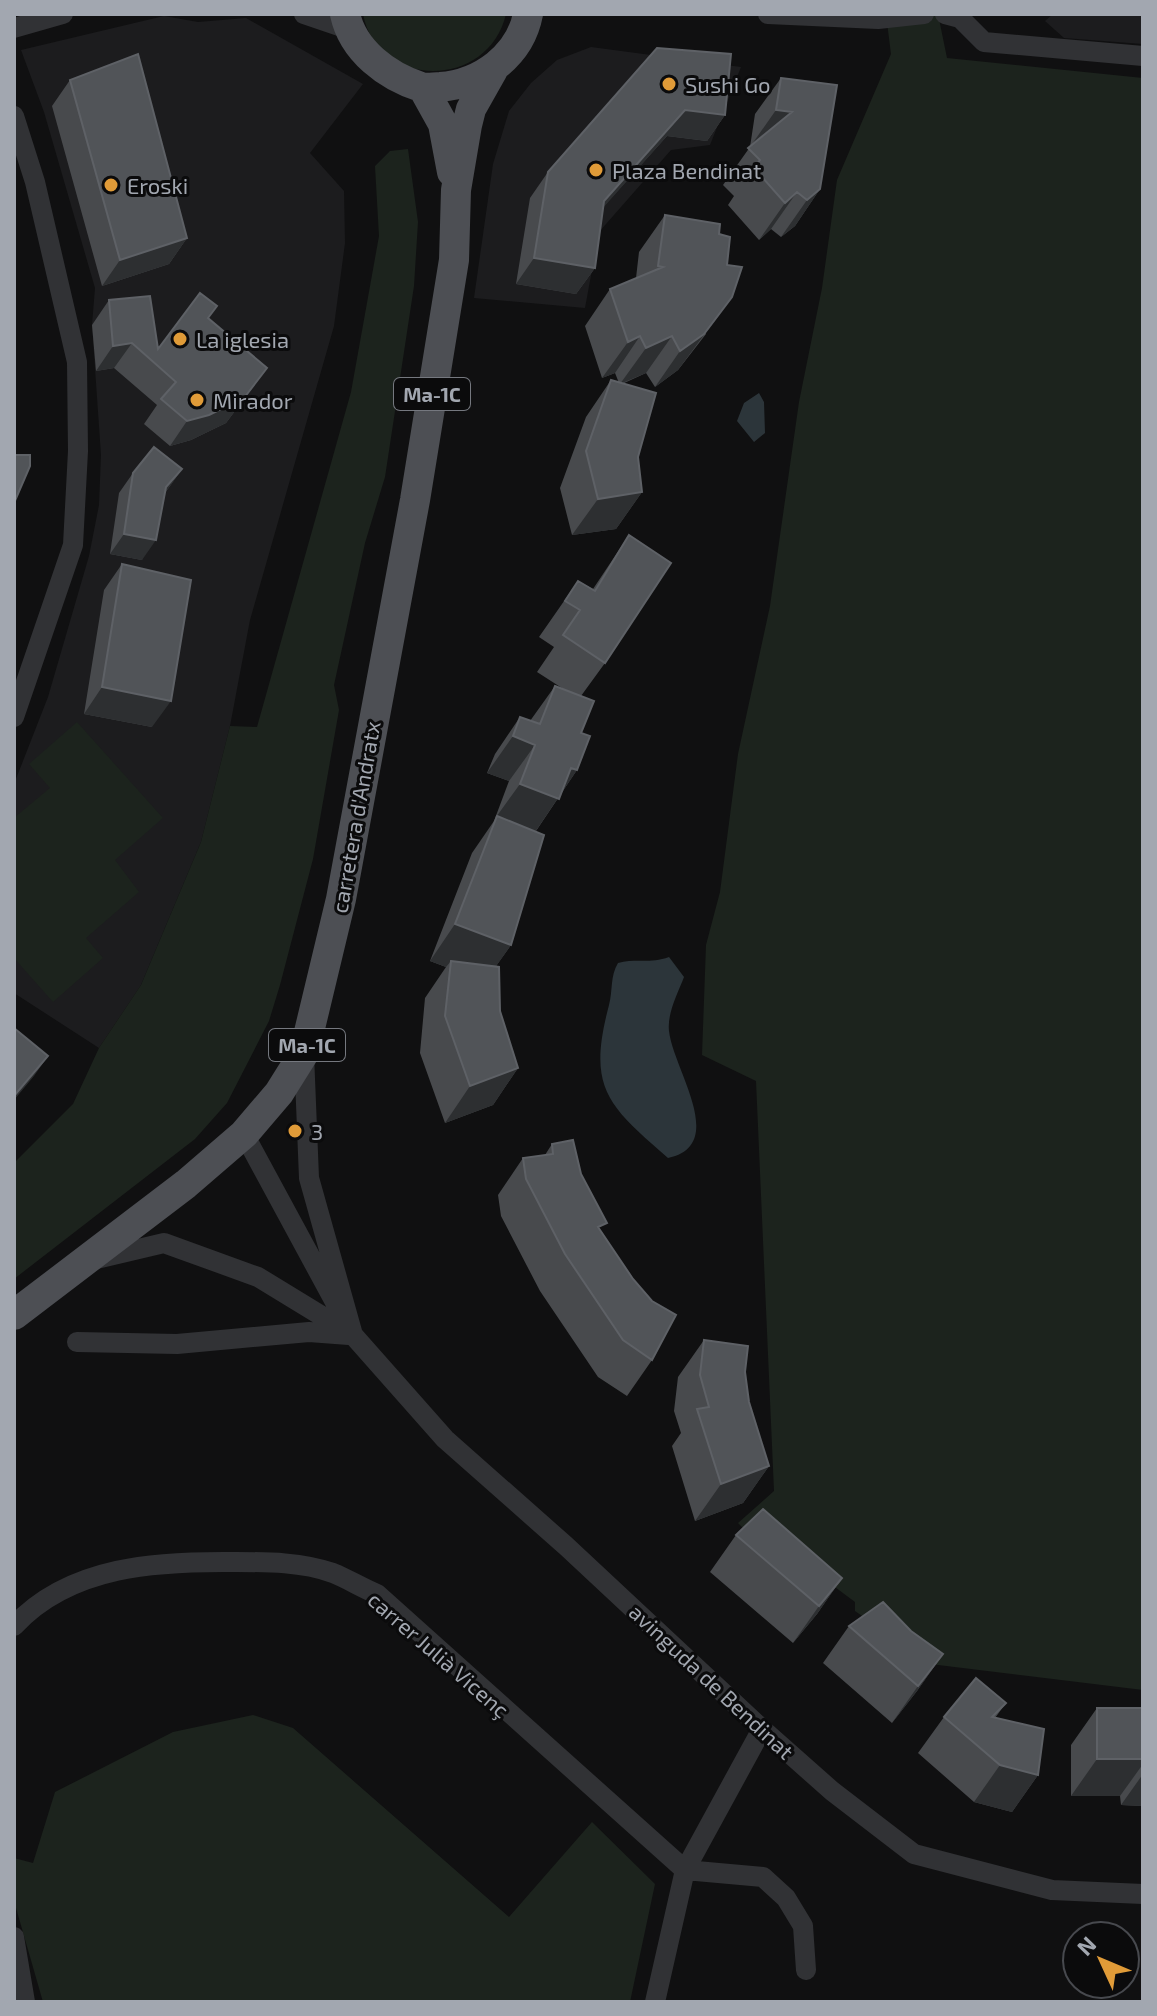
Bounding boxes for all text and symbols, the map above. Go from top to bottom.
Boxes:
place label: Sushi Go [685,71,771,97]
marker: Sushi Go [660,75,678,93]
place label: Plaza Bendinat [612,157,761,183]
marker: Plaza Bendinat [587,161,605,179]
place label: Eroski [127,172,188,198]
marker: Eroski [102,176,120,194]
place label: La iglesia [196,326,289,352]
marker: La iglesia [171,330,189,348]
road number: Ma-1C [394,378,470,410]
place label: Mirador [213,387,293,413]
marker: Mirador [188,391,206,409]
street label: carretera d'Andratx [325,719,385,915]
road number: Ma-1C [269,1029,345,1061]
place label: 3 [311,1118,323,1144]
marker: 3 [286,1122,304,1140]
street label: carrer Julià Vicenç [362,1586,515,1724]
street label: avinguda de Bendinat [624,1598,800,1764]
north arrow [1061,1920,1141,2000]
text: N [1071,1931,1101,1960]

